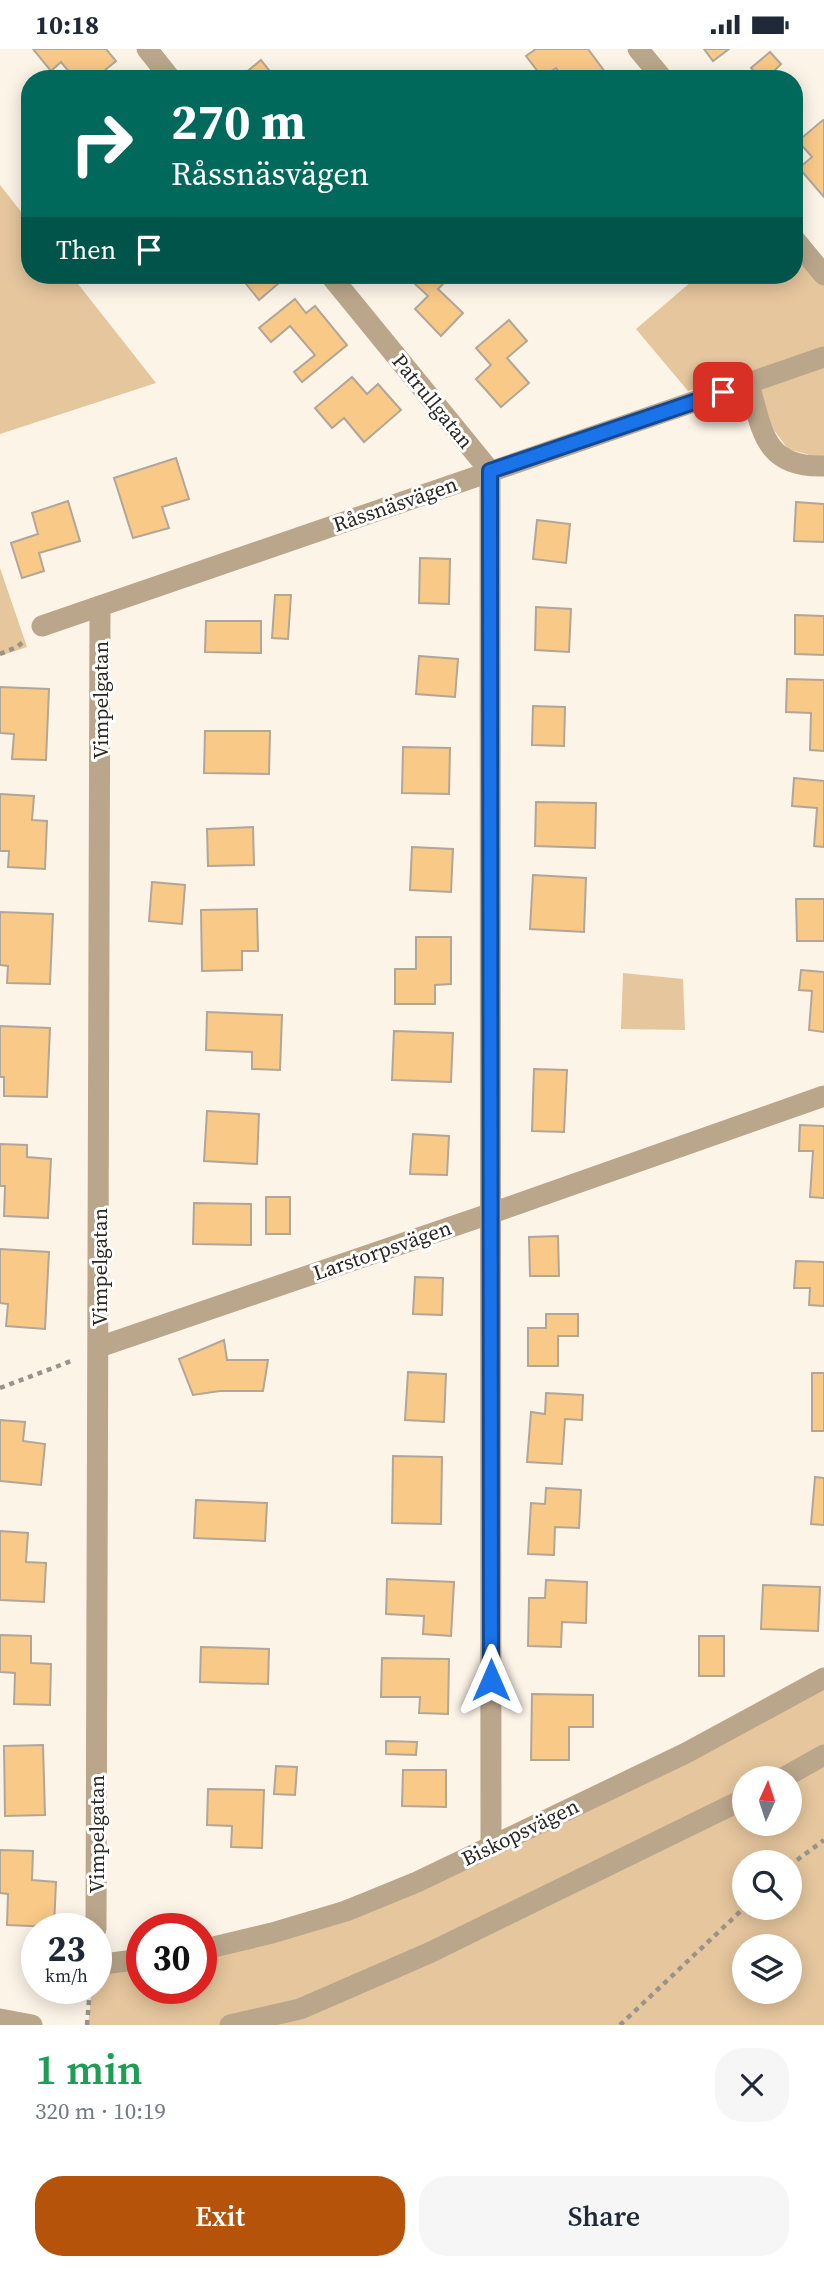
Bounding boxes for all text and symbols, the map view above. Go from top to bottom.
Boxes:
text: 10:18 [35,7,99,43]
text: 270 m [171,88,306,155]
icon: right [56,98,147,189]
text: Råssnäsvägen [171,152,369,196]
icon: arrive [130,231,168,269]
text: Then [56,232,116,268]
street label: Patrullgatan [386,347,480,455]
pin [693,362,753,422]
icon: arrive [704,373,742,411]
street label: Råssnäsvägen [329,469,461,539]
street label: Vimpelgatan [86,640,115,759]
street label: Vimpelgatan [85,1207,114,1326]
street label: Larstorpsvägen [309,1213,455,1287]
position arrow [454,1643,528,1717]
north arrow [732,1766,802,1836]
map controls [732,1766,802,2004]
street label: Vimpelgatan [82,1774,111,1893]
street label: Biskopsvägen [457,1791,584,1873]
button: search [732,1850,802,1920]
speed limit sign: 30 [126,1913,217,2004]
text: 23 [48,1925,85,1973]
button: layers [732,1934,802,2004]
text: km/h [45,1963,88,1988]
text: 1 min [35,2040,143,2098]
button: close [715,2048,789,2122]
text: 320 m · 10:19 [35,2095,166,2127]
button: Exit [35,2176,405,2256]
button: Share [419,2176,789,2256]

